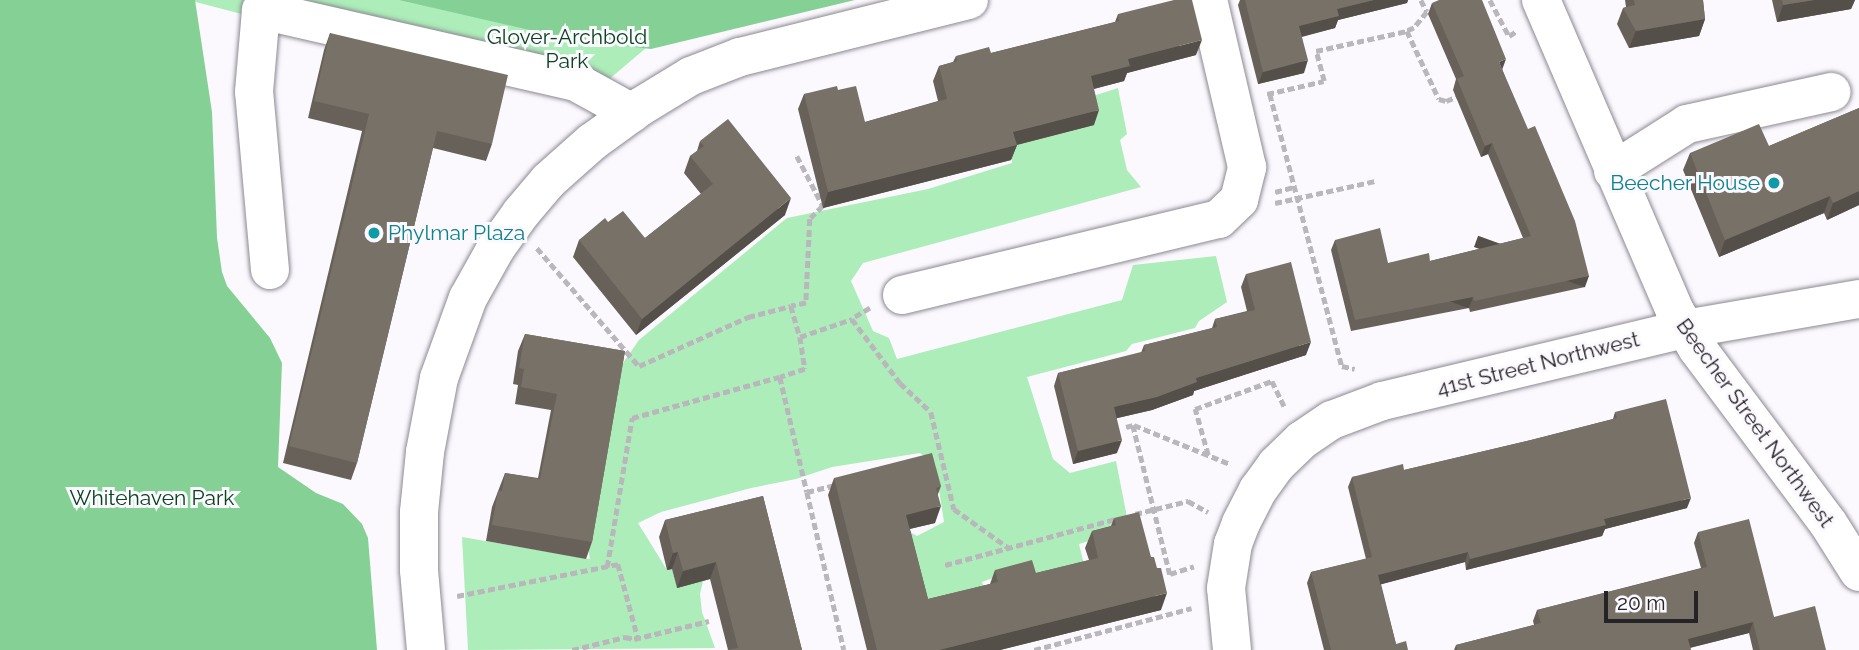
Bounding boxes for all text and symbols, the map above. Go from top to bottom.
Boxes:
park label: Glover-Archbold Park [487,24,647,74]
place label: Beecher House [1610,170,1760,196]
marker: Beecher House [1766,175,1782,191]
place label: Phylmar Plaza [388,220,526,246]
marker: Phylmar Plaza [366,225,382,241]
street label: Beecher Street Northwest [1671,314,1839,532]
street label: 41st Street Northwest [1434,327,1642,401]
park label: Whitehaven Park [70,485,234,511]
scale bar [1607,576,1702,620]
text: 20 m [1617,590,1665,615]

